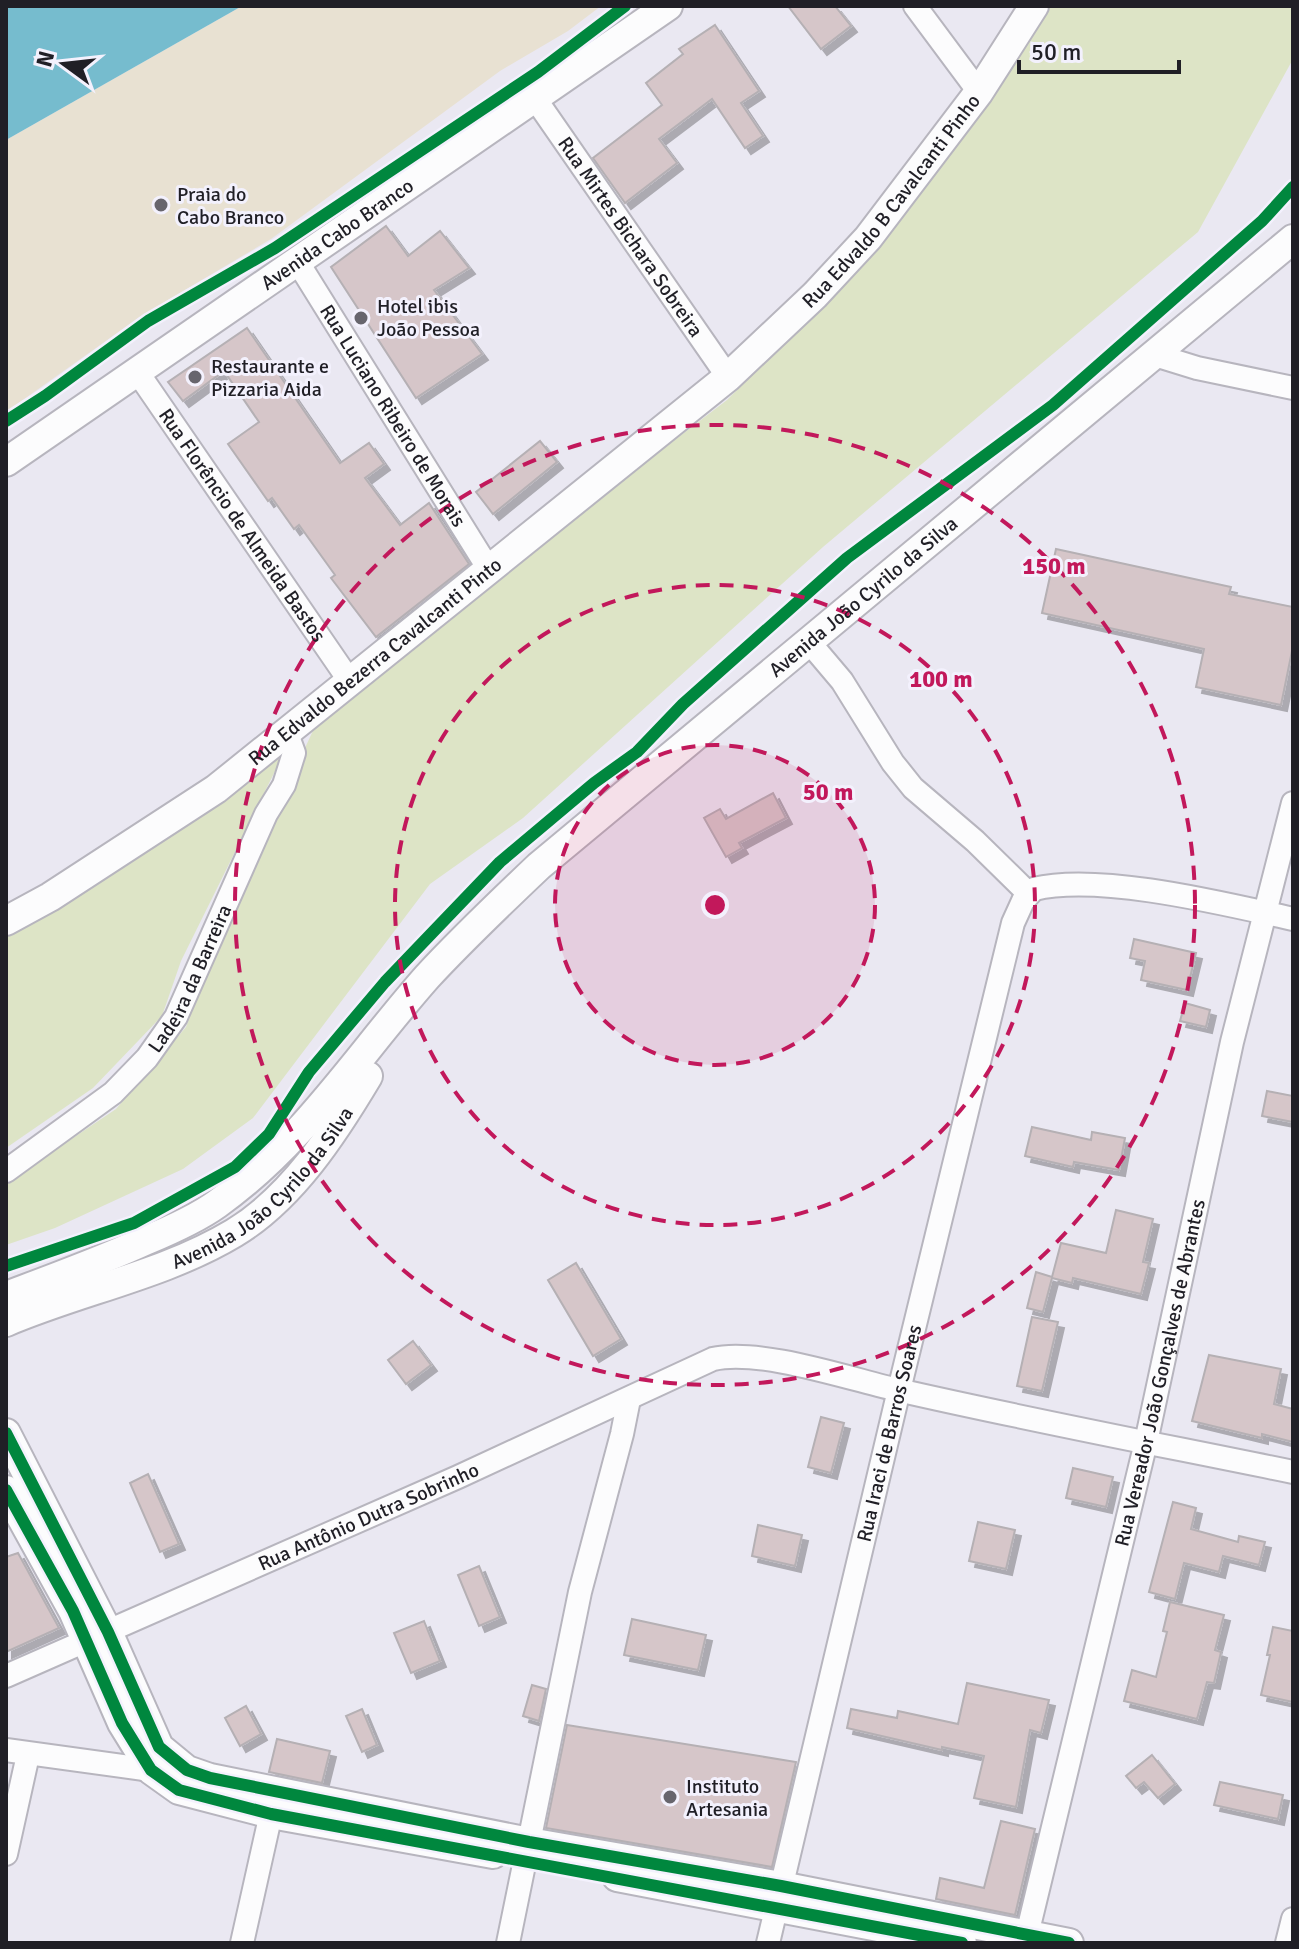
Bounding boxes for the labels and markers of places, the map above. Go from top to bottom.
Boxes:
place label: Praia do Cabo Branco [177,182,284,230]
marker: Praia do Cabo Branco [152,196,170,214]
place label: Hotel ibis João Pessoa [377,294,480,342]
marker: Hotel ibis João Pessoa [352,309,370,327]
place label: Restaurante e Pizzaria Aida [211,354,329,402]
marker: Restaurante e Pizzaria Aida [186,368,204,386]
centre of rings [701,891,729,919]
place label: Instituto Artesania [686,1774,768,1822]
marker: Instituto Artesania [661,1788,679,1806]

